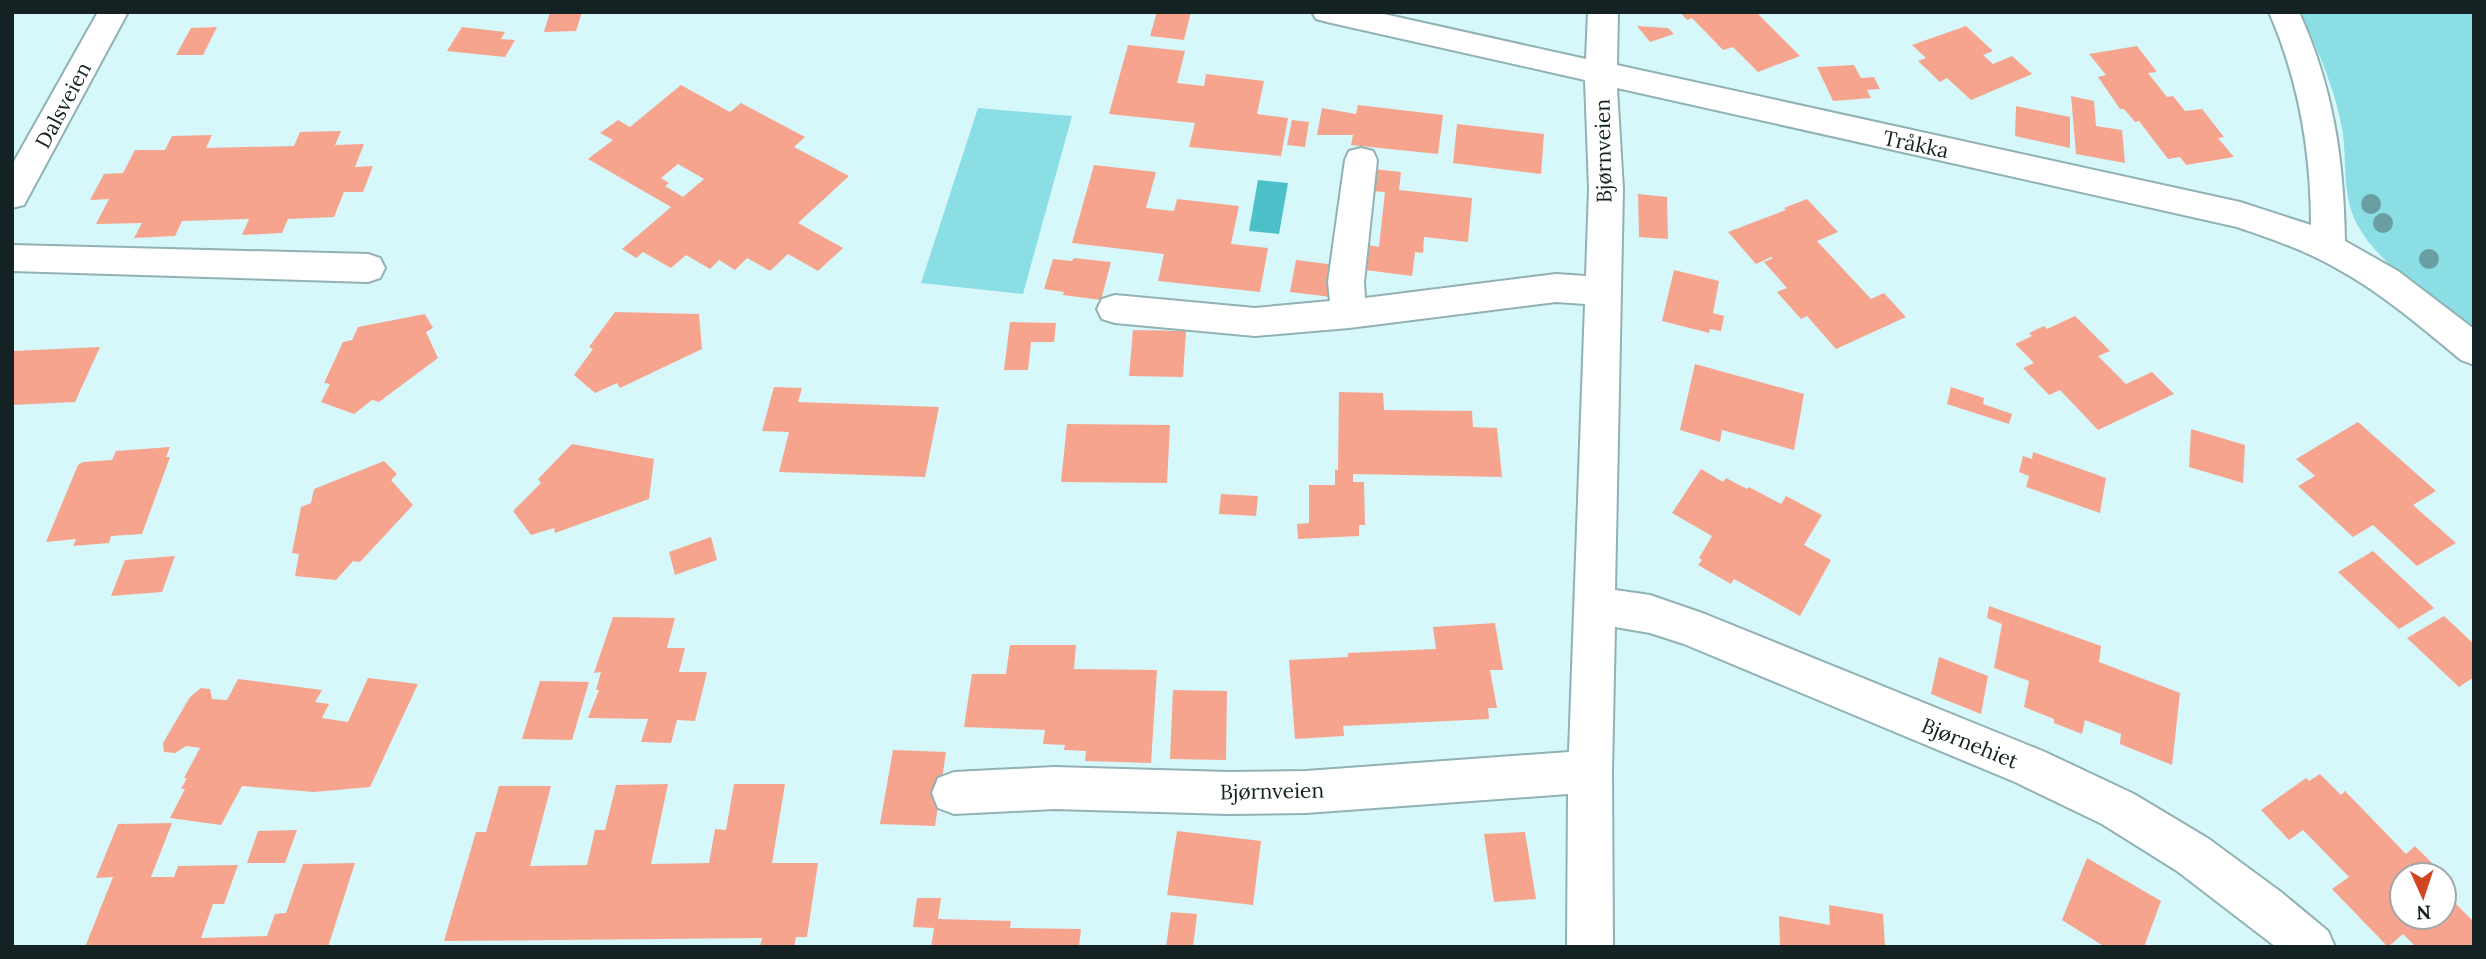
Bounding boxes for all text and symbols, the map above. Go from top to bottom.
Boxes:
street label: Dalsveien [29,57,97,153]
street label: Bjørnveien [1589,98,1617,203]
street label: Tråkka [1881,124,1951,164]
street label: Bjørnehiet [1918,711,2023,775]
street label: Bjørnveien [1220,777,1325,805]
north arrow [2388,861,2458,931]
text: N [2416,901,2432,925]

